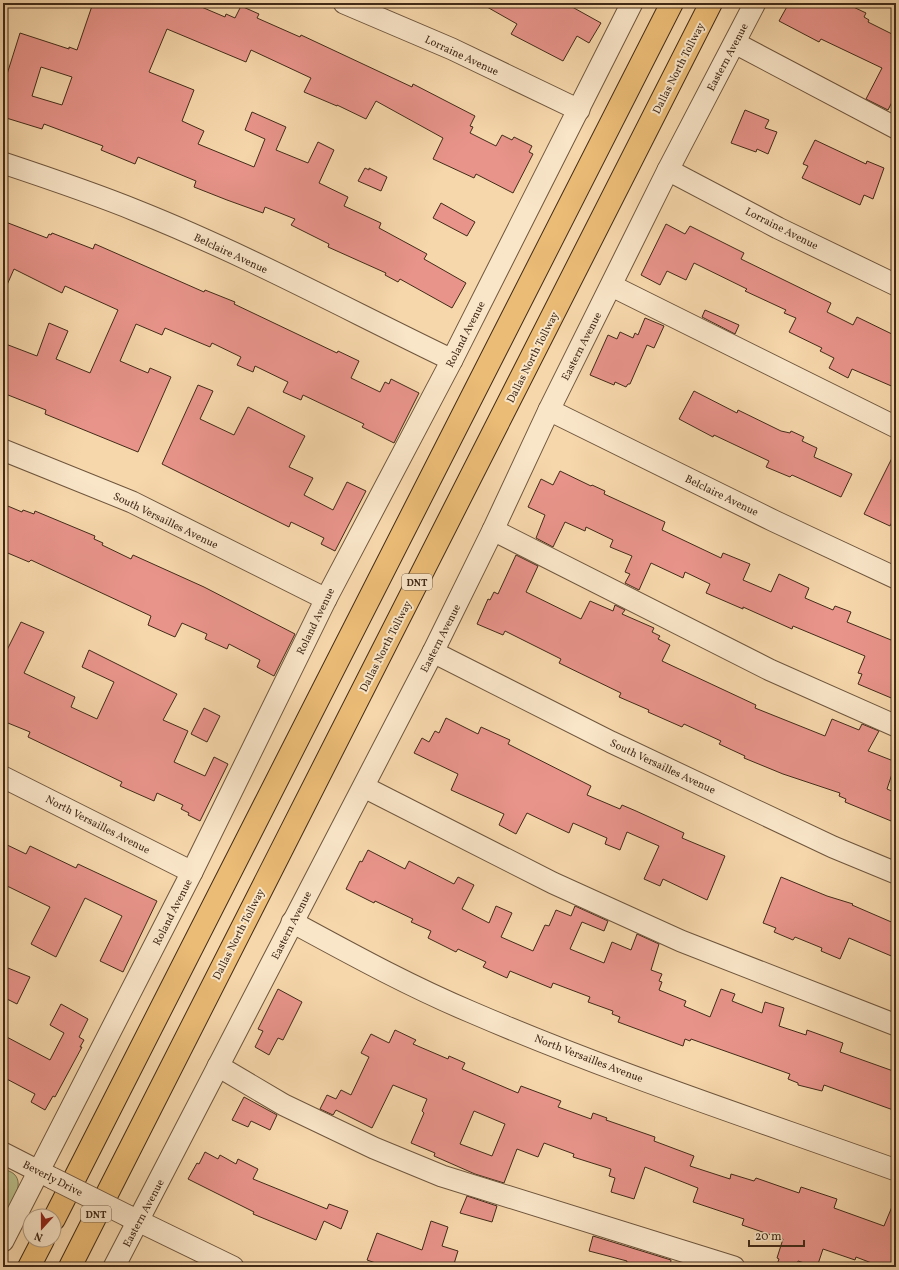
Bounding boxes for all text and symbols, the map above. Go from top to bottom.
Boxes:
street label: Dallas North Tollway [650,20,709,117]
street label: Eastern Avenue [704,21,753,94]
street label: Lorraine Avenue [422,33,501,80]
street label: Lorraine Avenue [742,204,820,254]
street label: Belclaire Avenue [191,231,270,278]
street label: Roland Avenue [443,299,490,371]
street label: Dallas North Tollway [504,309,563,406]
street label: Eastern Avenue [559,310,606,384]
street label: Belclaire Avenue [682,472,761,521]
street label: South Versailles Avenue [110,489,220,553]
road number: DNT [402,574,432,590]
street label: Roland Avenue [294,586,339,658]
street label: Dallas North Tollway [357,598,416,695]
street label: Eastern Avenue [418,602,465,676]
street label: South Versailles Avenue [607,736,718,798]
street label: North Versailles Avenue [42,792,152,858]
street label: Roland Avenue [150,877,197,949]
street label: Dallas North Tollway [210,886,269,983]
street label: Eastern Avenue [269,889,316,963]
street label: North Versailles Avenue [532,1032,645,1087]
street label: Beverly Drive [20,1158,85,1201]
street label: Eastern Avenue [120,1177,169,1250]
road number: DNT [81,1206,111,1222]
north arrow [22,1208,62,1248]
scale bar [749,1222,804,1248]
text: N [33,1228,45,1244]
text: 20 m [755,1229,782,1245]

